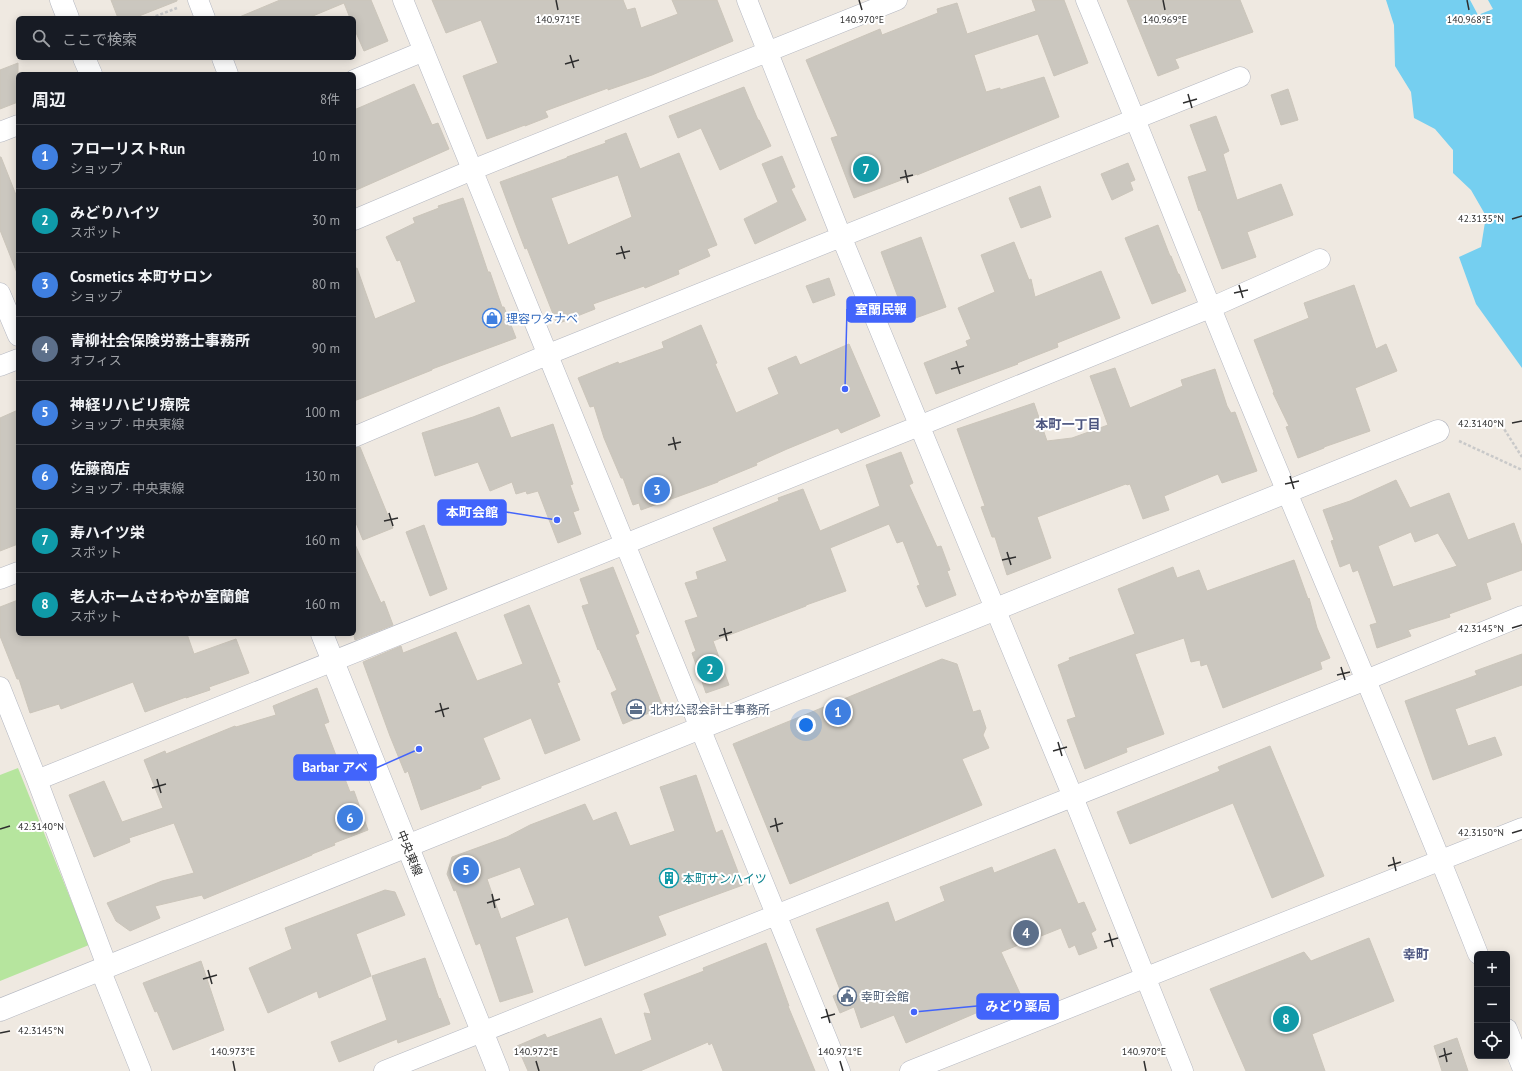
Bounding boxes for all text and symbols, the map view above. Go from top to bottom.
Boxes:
text: 140.971°E [536,13,580,26]
text: 140.970°E [840,13,884,26]
text: 140.969°E [1143,13,1187,26]
text: 140.968°E [1447,13,1491,26]
search box [16,16,356,60]
icon: search [30,27,52,49]
text: ここで検索 [62,30,137,49]
text: 周辺 [32,89,66,111]
text: 8件 [320,91,340,108]
text: フローリストRun [70,139,185,158]
text: 1 [41,148,49,165]
text: 10 m [312,148,340,165]
pin: 7 [853,154,879,184]
text: ショップ [70,160,122,177]
text: みどりハイツ [70,203,160,222]
text: 2 [41,212,49,229]
text: 30 m [312,212,340,229]
text: 42.3135°N [1458,212,1504,225]
text: スポット [70,224,122,241]
text: Cosmetics 本町サロン [70,267,213,286]
text: 3 [41,276,49,293]
text: 80 m [312,276,340,293]
text: ショップ [70,288,122,305]
callout: 室蘭民報 [847,297,915,322]
text: 室蘭民報 [855,301,907,318]
shop icon: 理容ワタナベ [481,307,503,329]
place label: 理容ワタナベ [506,311,578,326]
text: 青柳社会保険労務士事務所 [70,331,250,350]
text: 4 [41,340,49,357]
text: 90 m [312,340,340,357]
text: オフィス [70,352,122,369]
text: 神経リハビリ療院 [70,395,190,414]
text: 5 [41,404,49,421]
text: 100 m [305,404,340,421]
text: ショップ · 中央東線 [70,416,184,433]
district label: 本町一丁目 [1035,416,1101,433]
text: 42.3140°N [1458,417,1504,430]
text: 佐藤商店 [70,459,130,478]
text: 6 [41,468,49,485]
text: 130 m [305,468,340,485]
pin: 3 [644,475,670,505]
text: ショップ · 中央東線 [70,480,184,497]
callout: 本町会館 [438,500,506,525]
text: 本町会館 [446,504,498,521]
text: 寿ハイツ栄 [70,523,145,542]
text: 7 [41,532,49,549]
text: 160 m [305,532,340,549]
text: スポット [70,544,122,561]
text: 老人ホームさわやか室蘭館 [70,587,250,606]
text: 8 [41,596,49,613]
text: 160 m [305,596,340,613]
text: スポット [70,608,122,625]
text: 42.3145°N [1458,622,1504,635]
pin: 2 [697,654,723,684]
pin: 1 [825,697,851,727]
office icon: 北村公認会計士事務所 [625,698,647,720]
place label: 北村公認会計士事務所 [650,702,770,717]
your location [796,715,816,735]
callout: Barbar アベ [294,755,376,780]
text: Barbar アベ [302,759,368,776]
pin: 6 [337,803,363,833]
text: 42.3140°N [18,820,64,833]
text: 42.3150°N [1458,826,1504,839]
street label: 中央東線 [394,828,426,878]
pin: 5 [453,855,479,885]
building icon: 本町サンハイツ [658,867,680,889]
place label: 本町サンハイツ [683,871,767,886]
pin: 4 [1013,918,1039,948]
district label: 幸町 [1403,946,1429,963]
map controls [1474,951,1510,1059]
button: + [1474,951,1510,987]
public building icon: 幸町会館 [836,985,858,1007]
button: − [1474,987,1510,1023]
place label: 幸町会館 [861,989,909,1004]
callout: みどり薬局 [977,994,1058,1019]
text: みどり薬局 [985,998,1051,1015]
pin: 8 [1273,1004,1299,1034]
button: locate [1474,1023,1510,1059]
text: 42.3145°N [18,1024,64,1037]
text: 140.973°E [211,1045,255,1058]
text: 140.972°E [514,1045,558,1058]
text: 140.971°E [818,1045,862,1058]
text: 140.970°E [1122,1045,1166,1058]

